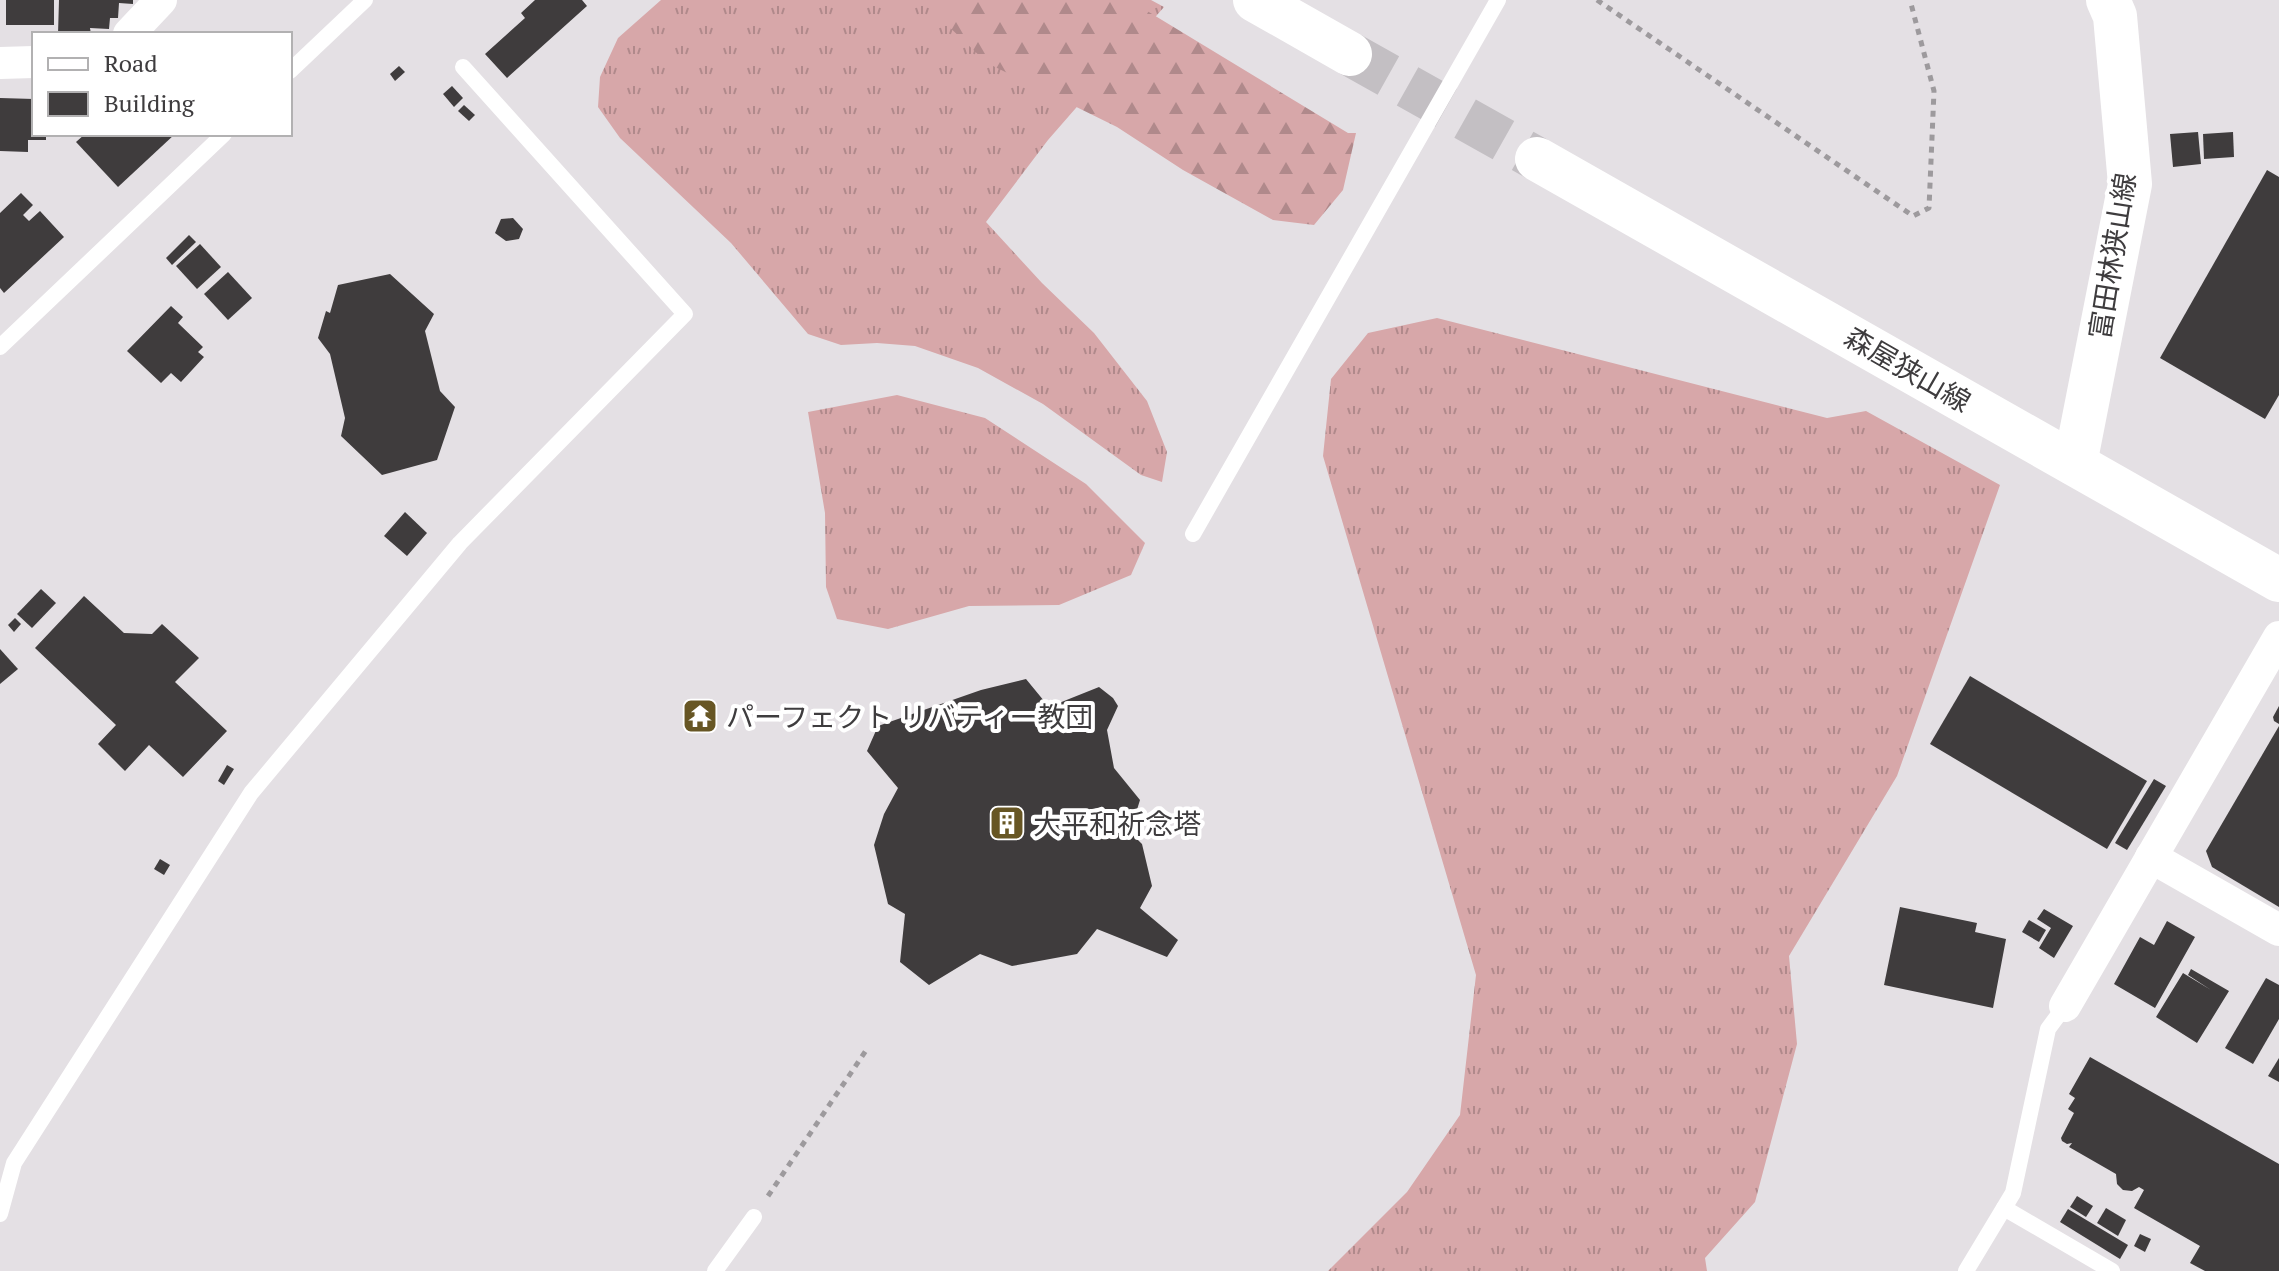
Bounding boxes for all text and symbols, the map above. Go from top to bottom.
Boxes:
legend [32,32,292,136]
text: Road [104,47,158,79]
text: Building [104,87,195,119]
street label: 富田林狭山線 [2081,170,2143,342]
street label: 森屋狭山線 [1838,318,1978,420]
temple icon: パーフェクト リバティー教団 [681,697,719,735]
place label: パーフェクト リバティー教団 [726,698,1093,735]
building icon: 大平和祈念塔 [988,804,1026,842]
place label: 大平和祈念塔 [1033,805,1201,842]

